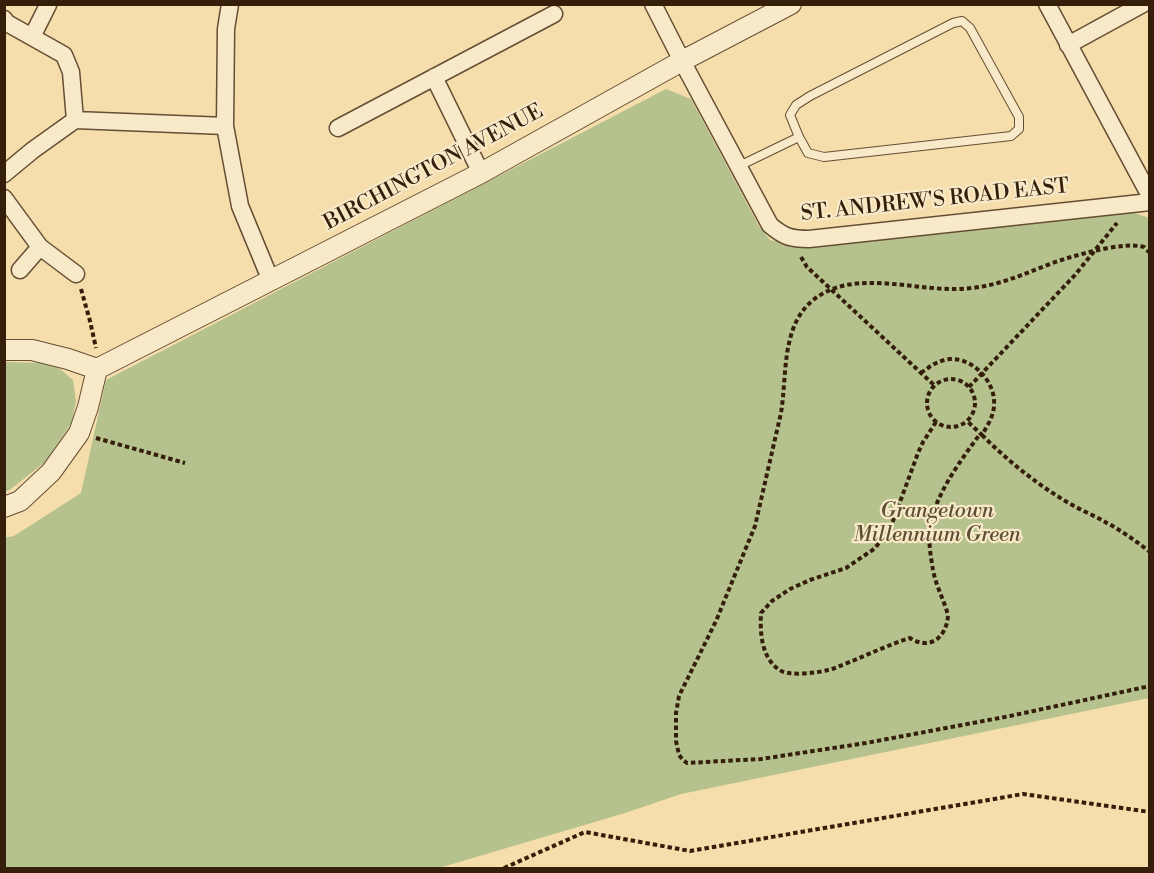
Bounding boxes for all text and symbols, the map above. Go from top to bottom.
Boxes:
street label: BIRCHINGTON AVENUE [320,99,548,237]
street label: ST. ANDREW'S ROAD EAST [800,174,1070,228]
park label: Grangetown Millennium Green [853,499,1021,549]

